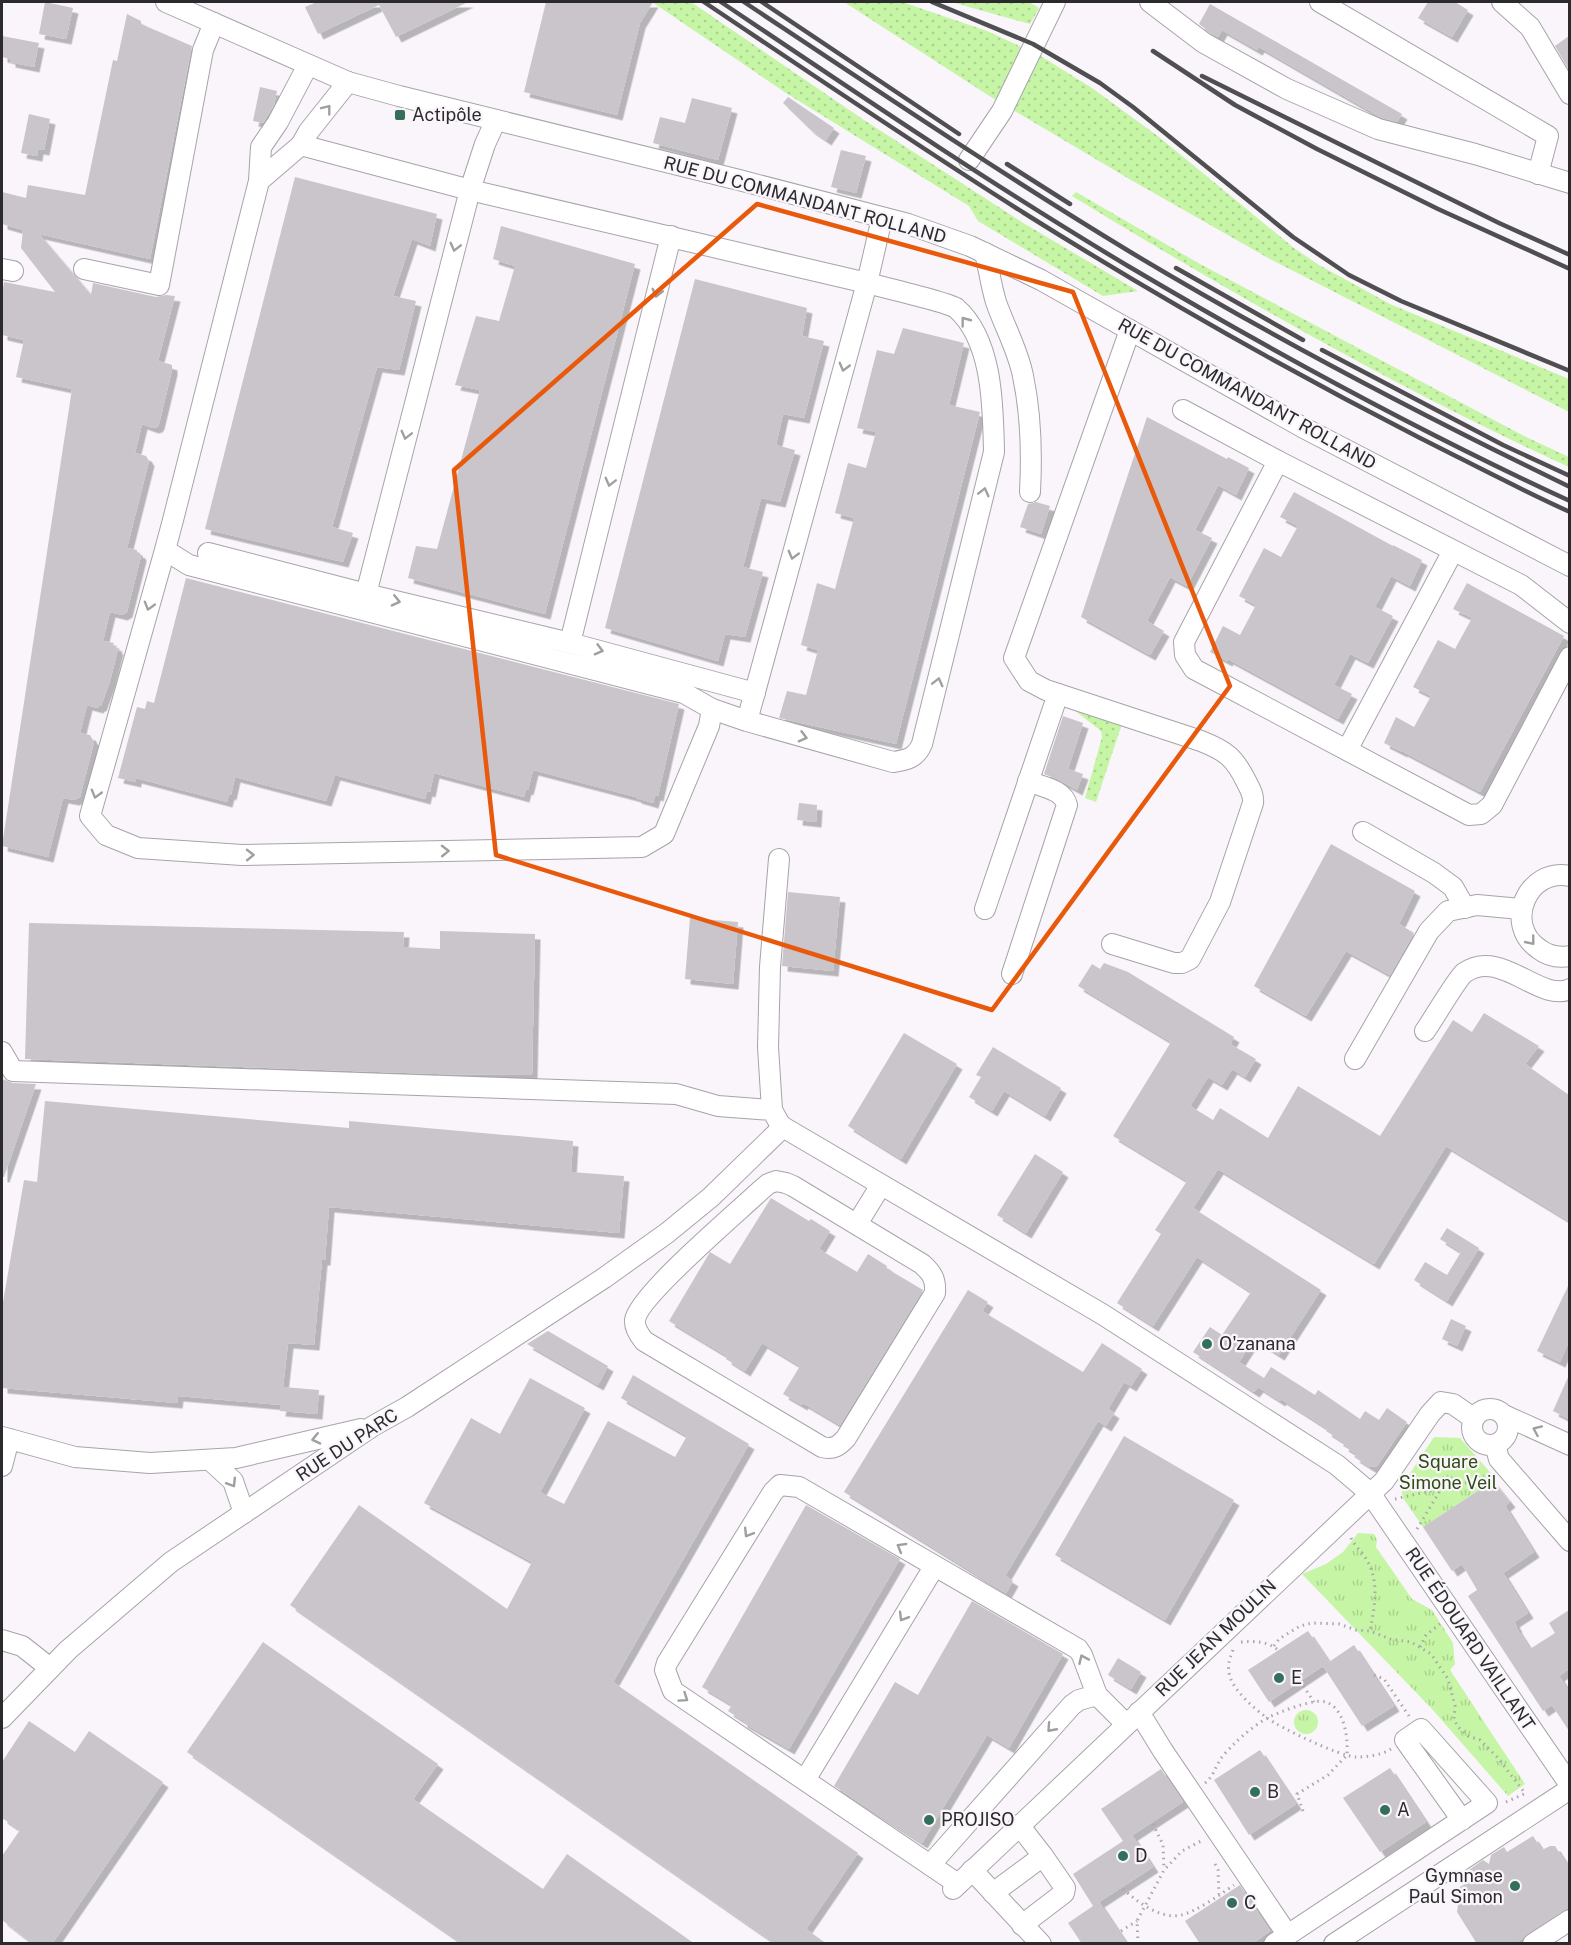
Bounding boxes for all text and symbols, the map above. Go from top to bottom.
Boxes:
one-way arrow [320,104,331,115]
place label: Actipôle [412,104,482,125]
marker: Actipôle [393,108,407,122]
street label: RUE DU COMMANDANT ROLLAND [661,152,949,247]
one-way arrow [450,241,462,251]
one-way arrow [652,288,665,298]
street label: RUE DU COMMANDANT ROLLAND [1115,314,1380,473]
one-way arrow [961,316,972,327]
one-way arrow [839,361,851,372]
one-way arrow [401,430,414,440]
one-way arrow [605,477,618,487]
one-way arrow [977,488,990,498]
one-way arrow [788,549,800,560]
one-way arrow [391,594,401,607]
one-way arrow [144,600,156,611]
one-way arrow [594,643,604,656]
one-way arrow [930,677,943,687]
one-way arrow [798,729,808,742]
one-way arrow [91,788,103,798]
one-way arrow [440,845,449,857]
one-way arrow [245,849,254,861]
one-way arrow [1524,934,1535,945]
place label: O'zanana [1219,1333,1296,1354]
marker: O'zanana [1200,1337,1214,1351]
street label: RUE DU PARC [292,1404,402,1485]
one-way arrow [1532,1425,1543,1437]
one-way arrow [311,1432,321,1445]
park label: Square Simone Veil [1399,1451,1497,1493]
one-way arrow [224,1477,235,1488]
one-way arrow [743,1527,755,1537]
one-way arrow [897,1543,907,1554]
street label: RUE ÉDOUARD VAILLANT [1401,1543,1541,1734]
street label: RUE JEAN MOULIN [1151,1575,1280,1701]
one-way arrow [899,1611,911,1621]
one-way arrow [1078,1655,1090,1666]
place label: E [1291,1667,1302,1688]
marker: E [1272,1671,1286,1685]
one-way arrow [677,1691,688,1702]
one-way arrow [1047,1721,1058,1732]
place label: B [1267,1781,1279,1802]
marker: B [1248,1785,1262,1799]
place label: A [1397,1799,1410,1820]
marker: A [1378,1803,1392,1817]
place label: PROJISO [941,1809,1015,1830]
marker: PROJISO [922,1813,936,1827]
place label: D [1135,1845,1147,1866]
marker: D [1116,1849,1130,1863]
place label: Gymnase Paul Simon [1409,1865,1503,1907]
marker: Gymnase Paul Simon [1508,1879,1522,1893]
place label: C [1244,1892,1256,1913]
marker: C [1225,1896,1239,1910]

